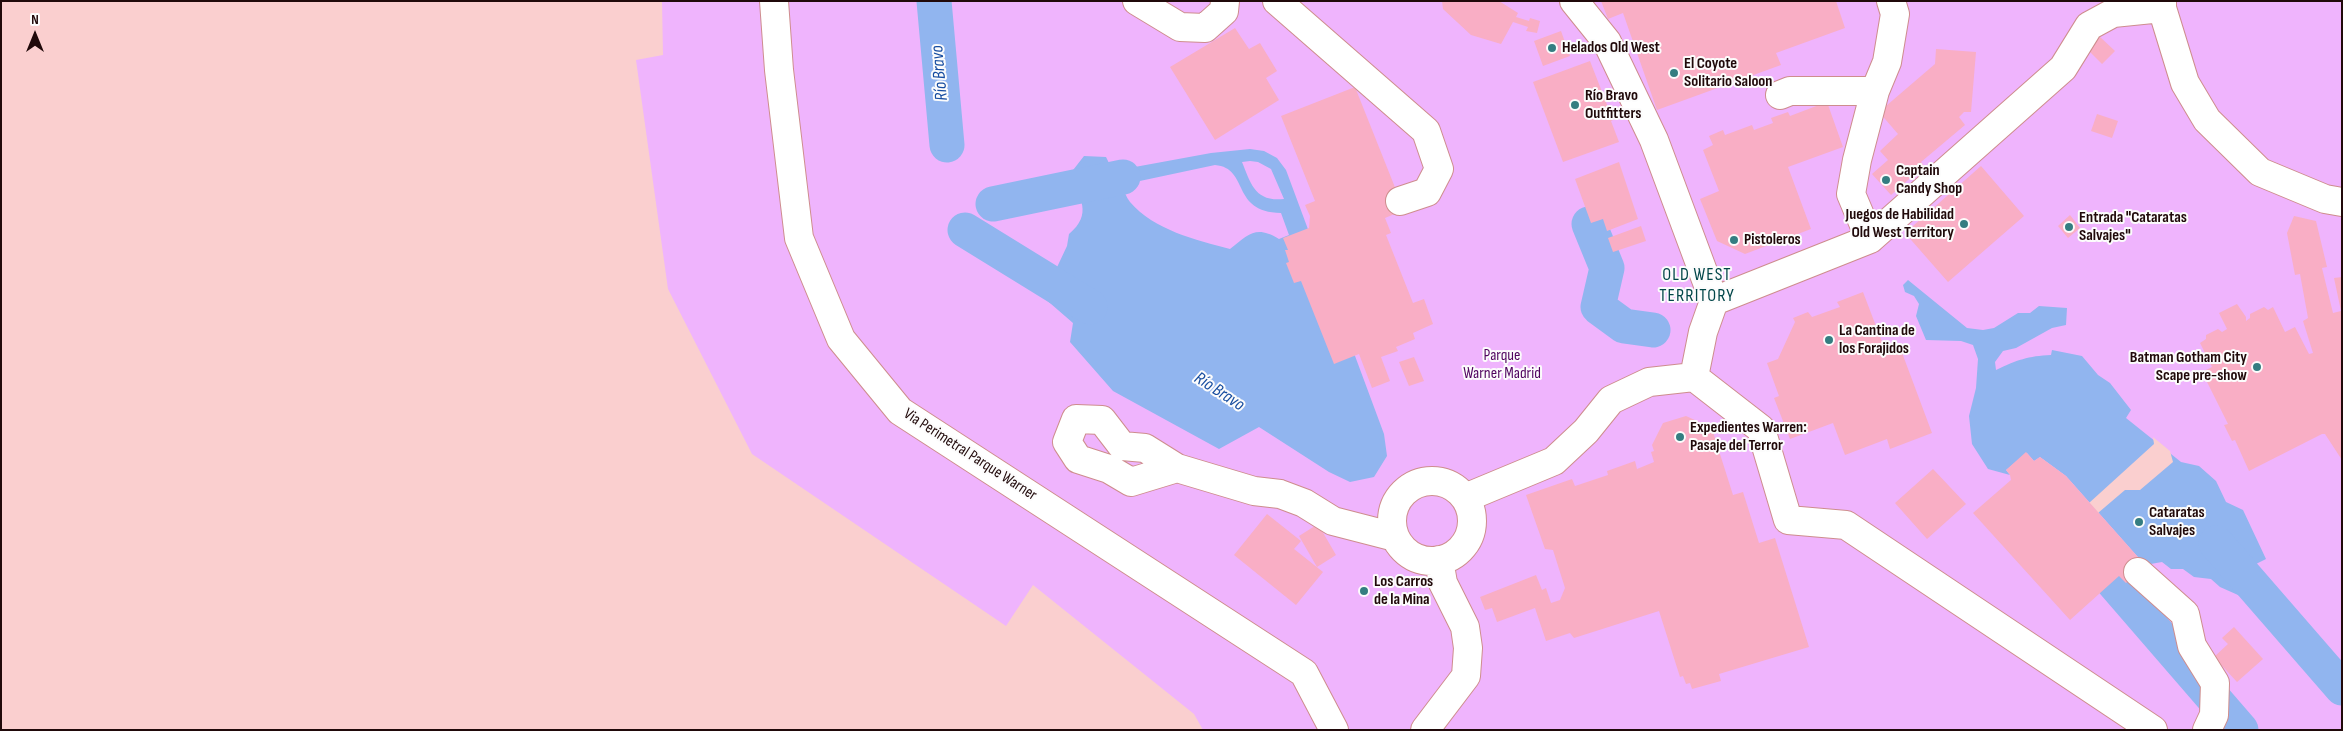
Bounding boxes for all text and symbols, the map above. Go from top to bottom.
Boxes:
north arrow [10,10,60,60]
text: N [31,11,39,28]
place label: Helados Old West [1562,38,1660,58]
marker: Helados Old West [1546,42,1558,54]
water label: Río Bravo [927,44,953,102]
place label: El Coyote Solitario Saloon [1684,54,1772,92]
marker: El Coyote Solitario Saloon [1668,67,1680,79]
place label: Río Bravo Outfitters [1585,86,1641,124]
marker: Río Bravo Outfitters [1569,99,1581,111]
place label: Captain Candy Shop [1896,161,1962,199]
marker: Captain Candy Shop [1880,174,1892,186]
place label: Juegos de Habilidad Old West Territory [1846,205,1954,243]
place label: Entrada "Cataratas Salvajes" [2079,208,2187,246]
marker: Juegos de Habilidad Old West Territory [1958,218,1970,230]
marker: Entrada "Cataratas Salvajes" [2063,221,2075,233]
place label: Pistoleros [1744,230,1801,250]
marker: Pistoleros [1728,234,1740,246]
district label: OLD WEST TERRITORY [1658,264,1736,306]
place label: La Cantina de los Forajidos [1839,321,1915,359]
marker: La Cantina de los Forajidos [1823,334,1835,346]
park label: Parque Warner Madrid [1463,346,1541,384]
place label: Batman Gotham City Scape pre-show [2130,348,2247,386]
marker: Batman Gotham City Scape pre-show [2251,361,2263,373]
water label: Río Bravo [1190,368,1248,416]
street label: Via Perimetral Parque Warner [900,405,1040,505]
place label: Expedientes Warren: Pasaje del Terror [1690,418,1807,456]
marker: Expedientes Warren: Pasaje del Terror [1674,431,1686,443]
place label: Cataratas Salvajes [2149,503,2205,541]
marker: Cataratas Salvajes [2133,516,2145,528]
place label: Los Carros de la Mina [1374,572,1433,610]
marker: Los Carros de la Mina [1358,585,1370,597]

